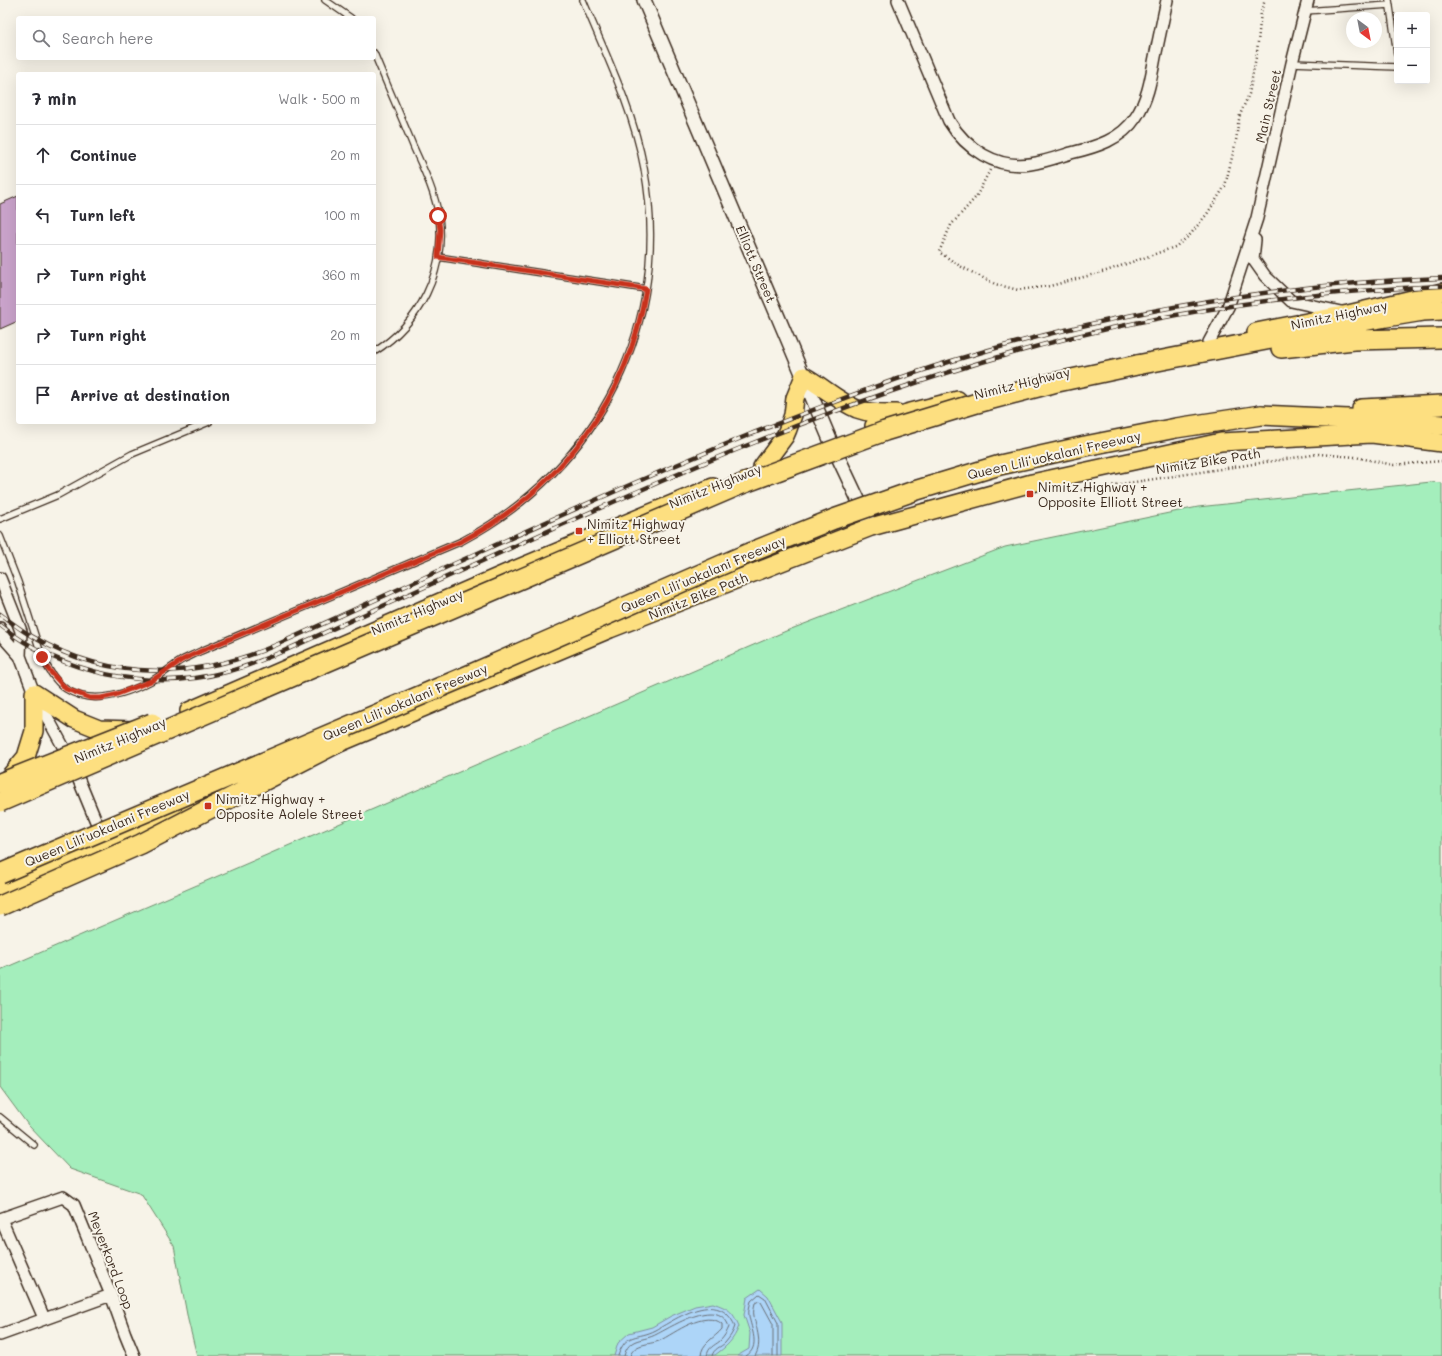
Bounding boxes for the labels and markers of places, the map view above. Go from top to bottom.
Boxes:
place label: Nimitz Highway + Opposite Elliott Street [1038,478,1183,510]
marker: Nimitz Highway + Opposite Elliott Street [1025,489,1035,499]
place label: Nimitz Highway + Elliott Street [587,515,685,547]
marker: Nimitz Highway + Elliott Street [574,526,584,536]
place label: Nimitz Highway + Opposite Aolele Street [216,790,363,822]
marker: Nimitz Highway + Opposite Aolele Street [203,801,213,811]

